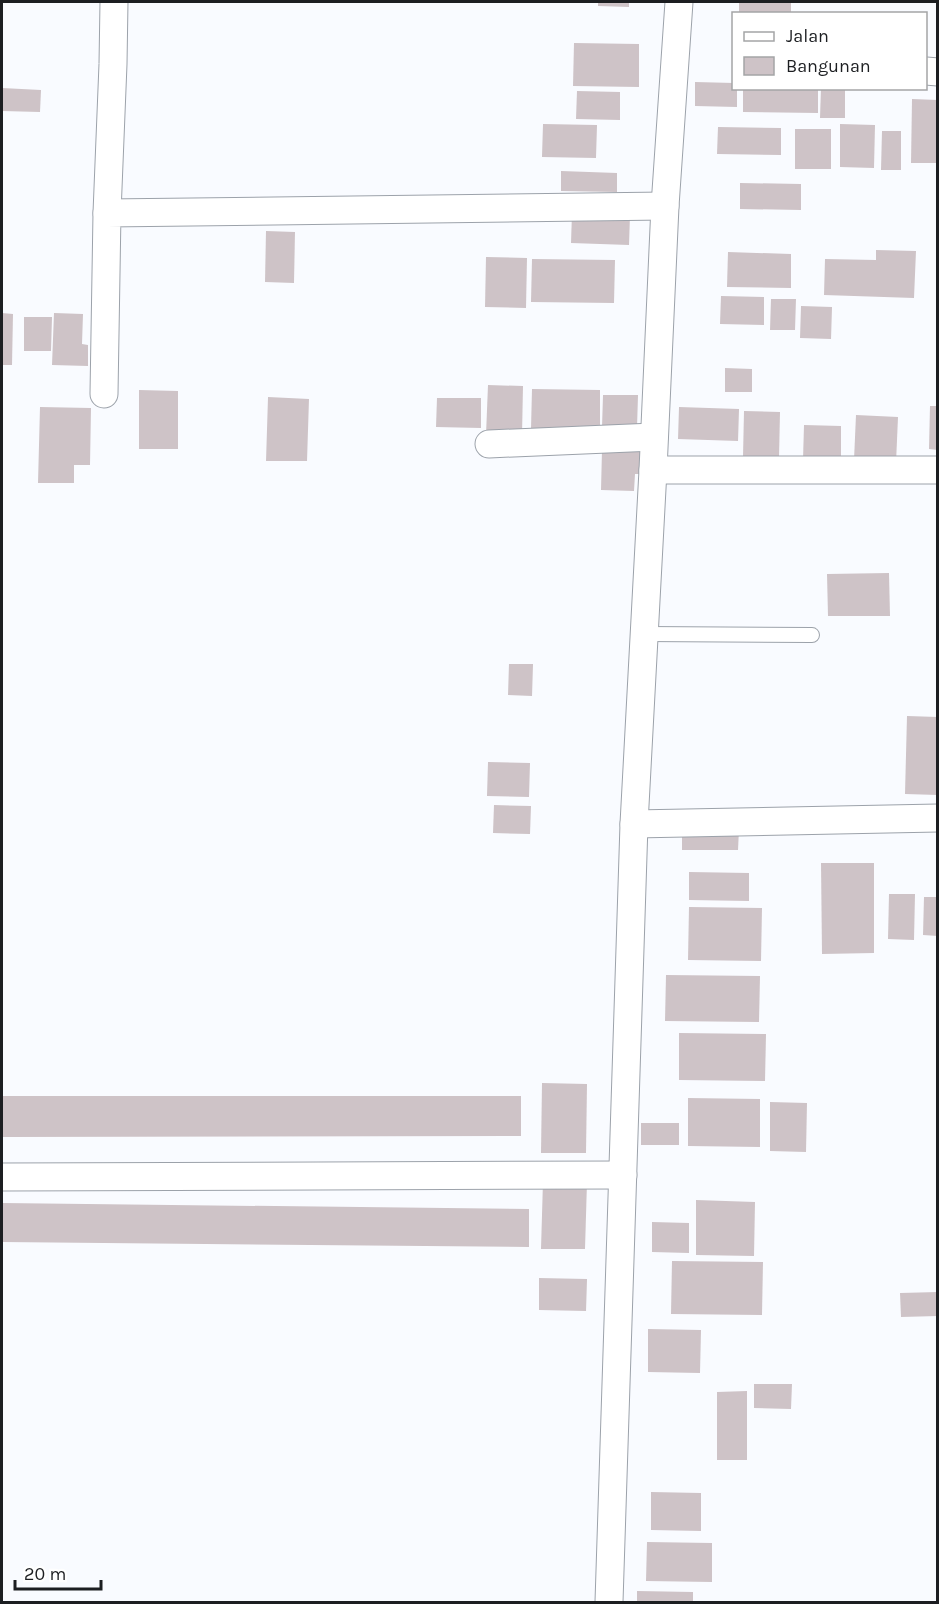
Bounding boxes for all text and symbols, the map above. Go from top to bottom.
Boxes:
legend [732,12,927,90]
text: Jalan [786,25,829,47]
text: Bangunan [786,55,871,77]
scale bar [15,1553,100,1591]
text: 20 m [24,1563,66,1585]

